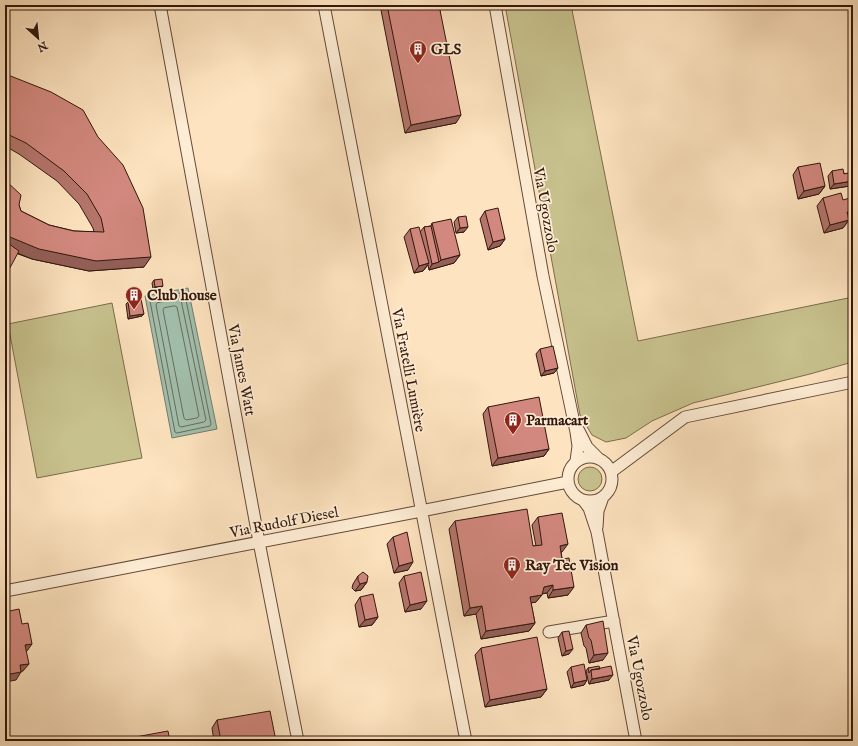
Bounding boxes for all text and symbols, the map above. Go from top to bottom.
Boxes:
north arrow [18,18,58,58]
text: N [34,37,50,55]
building icon: GLS [408,39,428,64]
place label: GLS [431,40,462,59]
street label: Via Ugozzolo [529,165,562,254]
building icon: Club house [124,285,144,310]
place label: Club house [147,286,217,305]
street label: Via Fratelli Lumière [387,306,430,434]
street label: Via James Watt [223,322,260,418]
building icon: Parmacart [503,410,523,435]
place label: Parmacart [526,411,589,430]
street label: Via Rudolf Diesel [227,502,341,543]
building icon: Ray Tec Vision [502,555,522,580]
place label: Ray Tec Vision [525,556,619,575]
street label: Via Ugozzolo [622,633,657,722]

